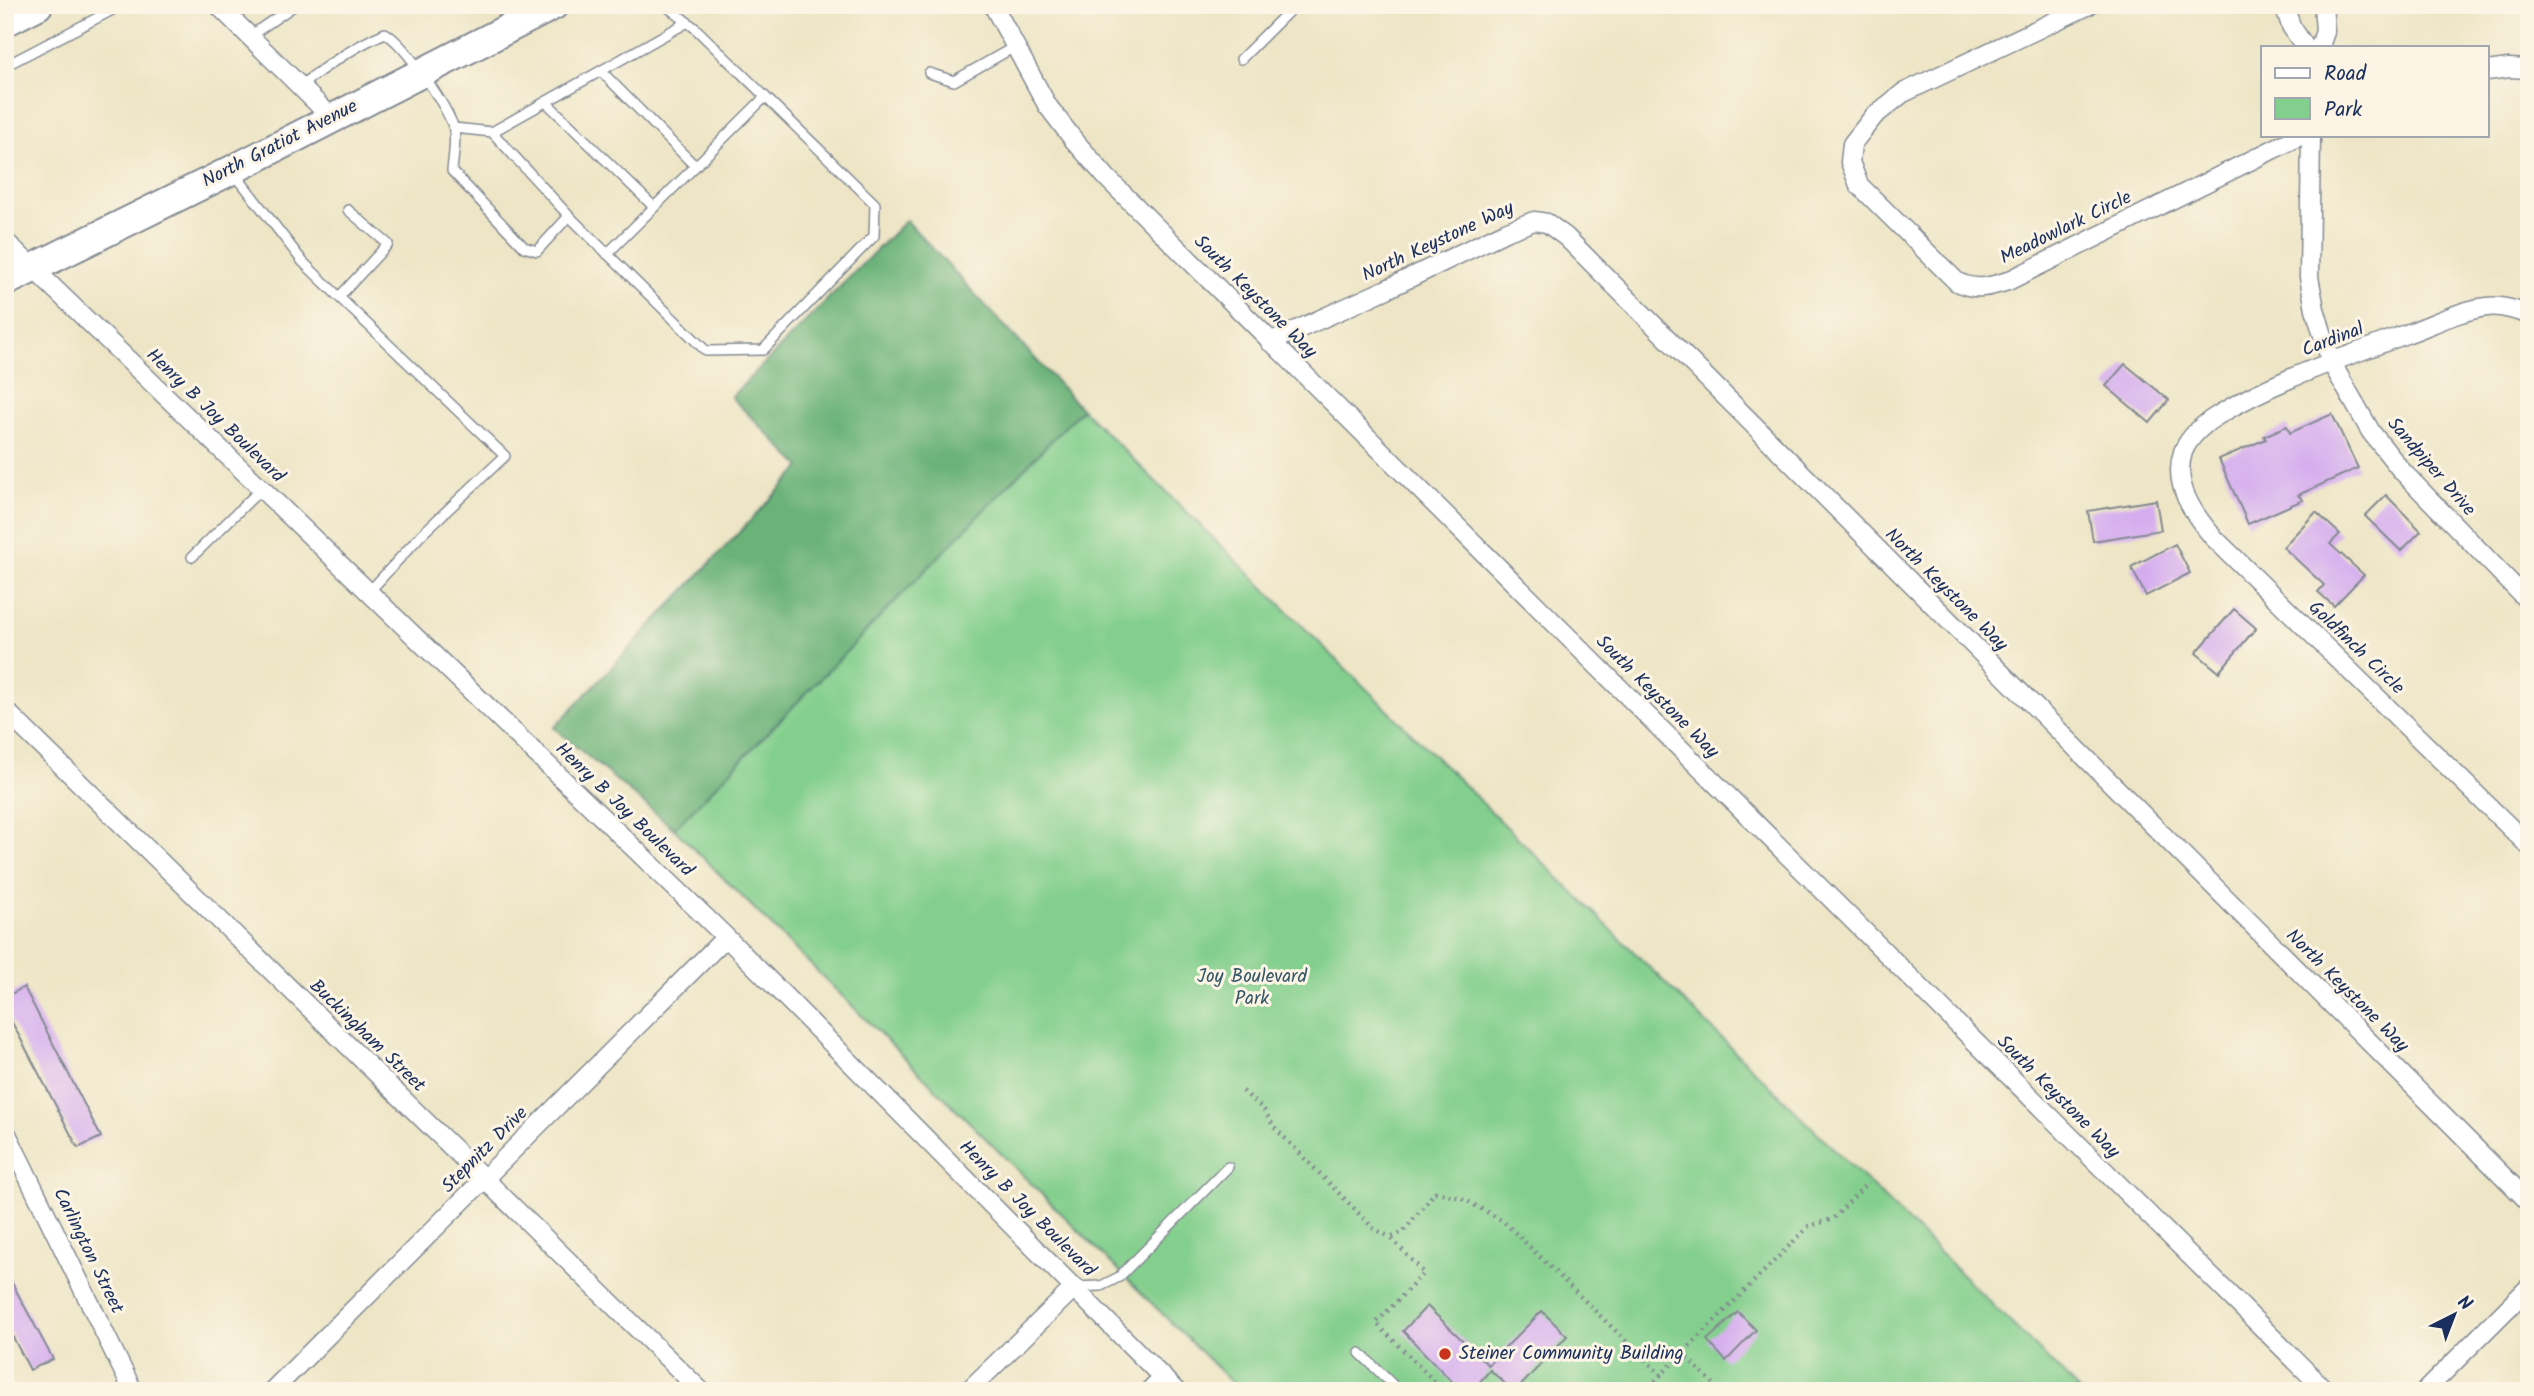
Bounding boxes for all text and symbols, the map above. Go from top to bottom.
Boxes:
legend [2261,46,2488,136]
text: Road [2324,58,2367,91]
street label: North Gratiot Avenue [197,92,363,196]
text: Park [2324,94,2362,127]
street label: Meadowlark Circle [1995,183,2137,273]
street label: North Keystone Way [1357,193,1520,290]
street label: South Keystone Way [1186,228,1325,367]
street label: Cardinal [2298,314,2369,366]
street label: Henry B Joy Boulevard [138,341,292,491]
street label: Sandpiper Drive [2379,411,2483,524]
street label: North Keystone Way [1877,521,2016,660]
street label: Goldfinch Circle [2301,594,2412,702]
street label: South Keystone Way [1588,628,1727,767]
street label: Henry B Joy Boulevard [547,735,701,885]
street label: North Keystone Way [2278,922,2417,1061]
park label: Joy Boulevard Park [1197,962,1307,1014]
street label: Buckingham Street [302,972,433,1100]
street label: South Keystone Way [1989,1028,2128,1167]
street label: Stepnitz Drive [435,1099,536,1200]
street label: Henry B Joy Boulevard [951,1133,1103,1285]
street label: Carlington Street [45,1183,132,1320]
north arrow [2418,1280,2488,1350]
text: N [2450,1289,2479,1319]
place label: Steiner Community Building [1459,1339,1684,1369]
marker: Steiner Community Building [1437,1346,1453,1362]

